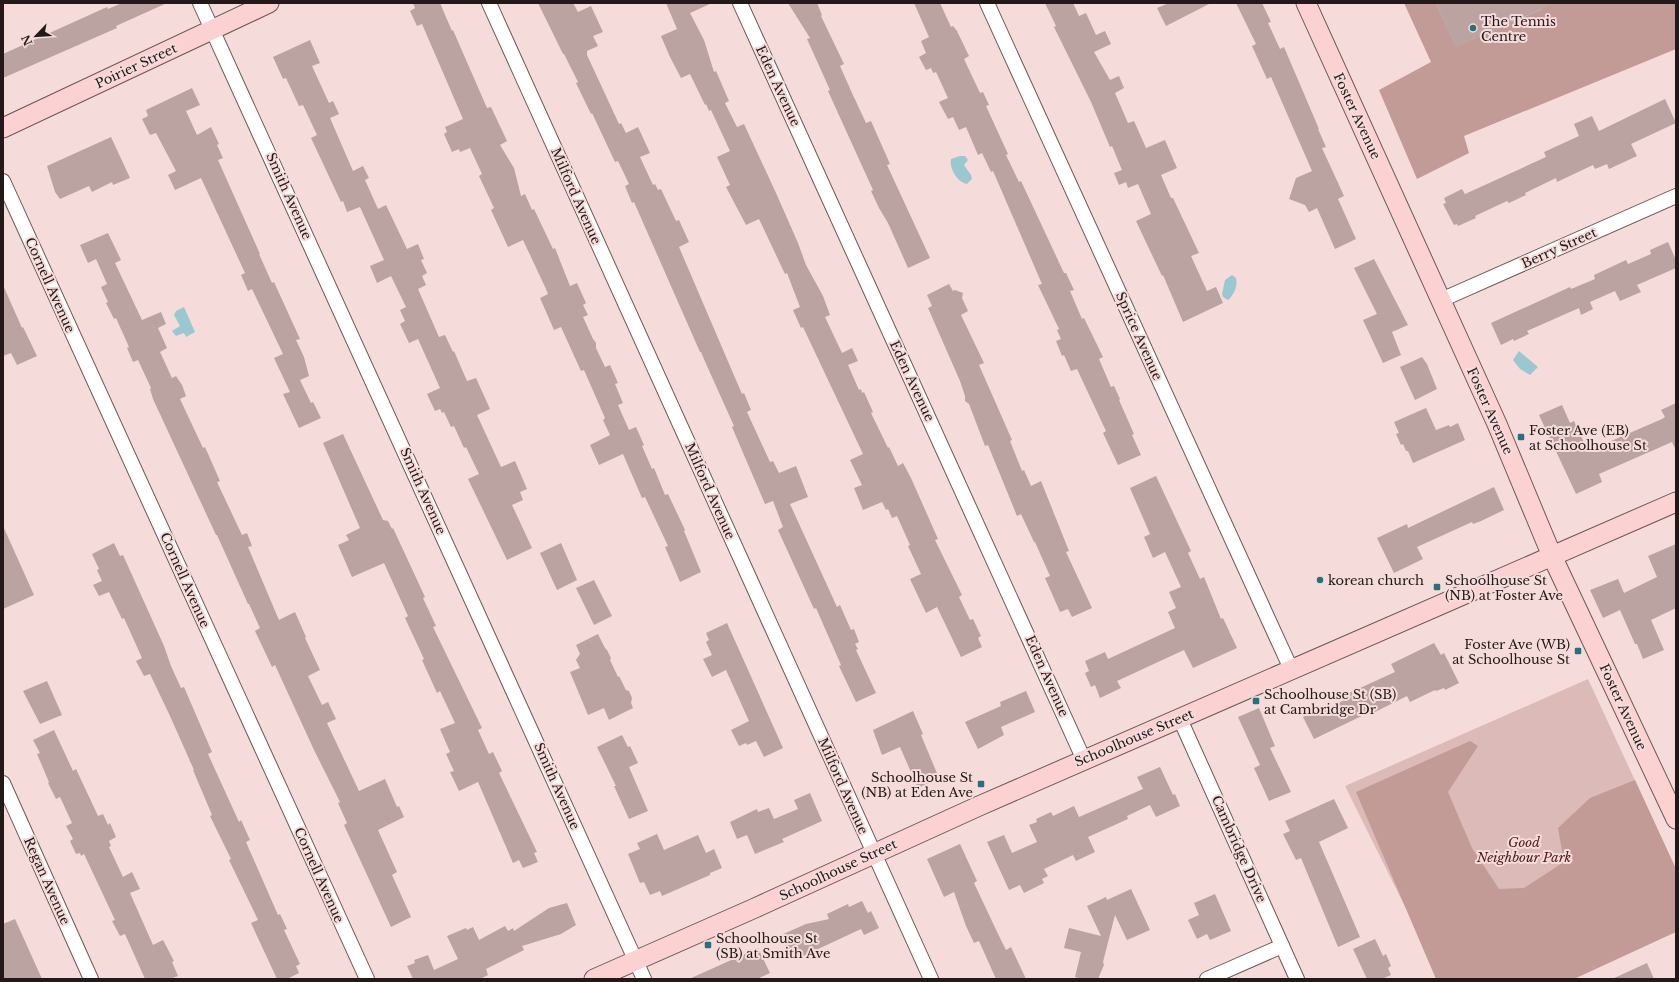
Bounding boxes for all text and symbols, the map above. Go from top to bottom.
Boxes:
place label: The Tennis Centre [1481,13,1556,45]
north arrow [16,16,56,56]
marker: The Tennis Centre [1468,23,1478,33]
text: N [18,32,35,48]
street label: Poirier Street [92,40,180,92]
street label: Eden Avenue [752,43,804,129]
street label: Foster Avenue [1330,70,1384,162]
street label: Milford Avenue [547,145,605,247]
street label: Smith Avenue [262,150,316,242]
street label: Berry Street [1519,224,1599,272]
street label: Cornell Avenue [21,235,79,335]
street label: Sprice Avenue [1112,289,1166,383]
street label: Eden Avenue [886,338,938,424]
street label: Foster Avenue [1463,365,1517,457]
place label: Foster Ave (EB) at Schoolhouse St [1529,422,1647,454]
marker: Foster Ave (EB) at Schoolhouse St [1516,432,1526,442]
street label: Milford Avenue [681,440,739,542]
street label: Smith Avenue [396,445,450,537]
street label: Cornell Avenue [156,530,214,630]
place label: korean church [1328,572,1424,589]
place label: Schoolhouse St (NB) at Foster Ave [1445,572,1563,604]
marker: korean church [1315,575,1325,585]
marker: Schoolhouse St (NB) at Foster Ave [1432,582,1442,592]
street label: Eden Avenue [1021,633,1073,719]
place label: Foster Ave (WB) at Schoolhouse St [1452,636,1570,668]
marker: Foster Ave (WB) at Schoolhouse St [1573,646,1583,656]
street label: Foster Avenue [1596,661,1650,753]
place label: Schoolhouse St (SB) at Cambridge Dr [1264,686,1396,718]
marker: Schoolhouse St (SB) at Cambridge Dr [1251,696,1261,706]
street label: Schoolhouse Street [1072,705,1196,771]
street label: Milford Avenue [814,735,872,837]
street label: Smith Avenue [530,740,584,832]
place label: Schoolhouse St (NB) at Eden Ave [861,769,973,801]
marker: Schoolhouse St (NB) at Eden Ave [976,779,986,789]
street label: Cambridge Drive [1208,793,1270,905]
street label: Cornell Avenue [290,825,348,925]
street label: Regan Avenue [20,834,74,928]
park label: Good Neighbour Park [1476,834,1572,866]
street label: Schoolhouse Street [776,835,900,905]
place label: Schoolhouse St (SB) at Smith Ave [716,930,830,962]
marker: Schoolhouse St (SB) at Smith Ave [703,940,713,950]

